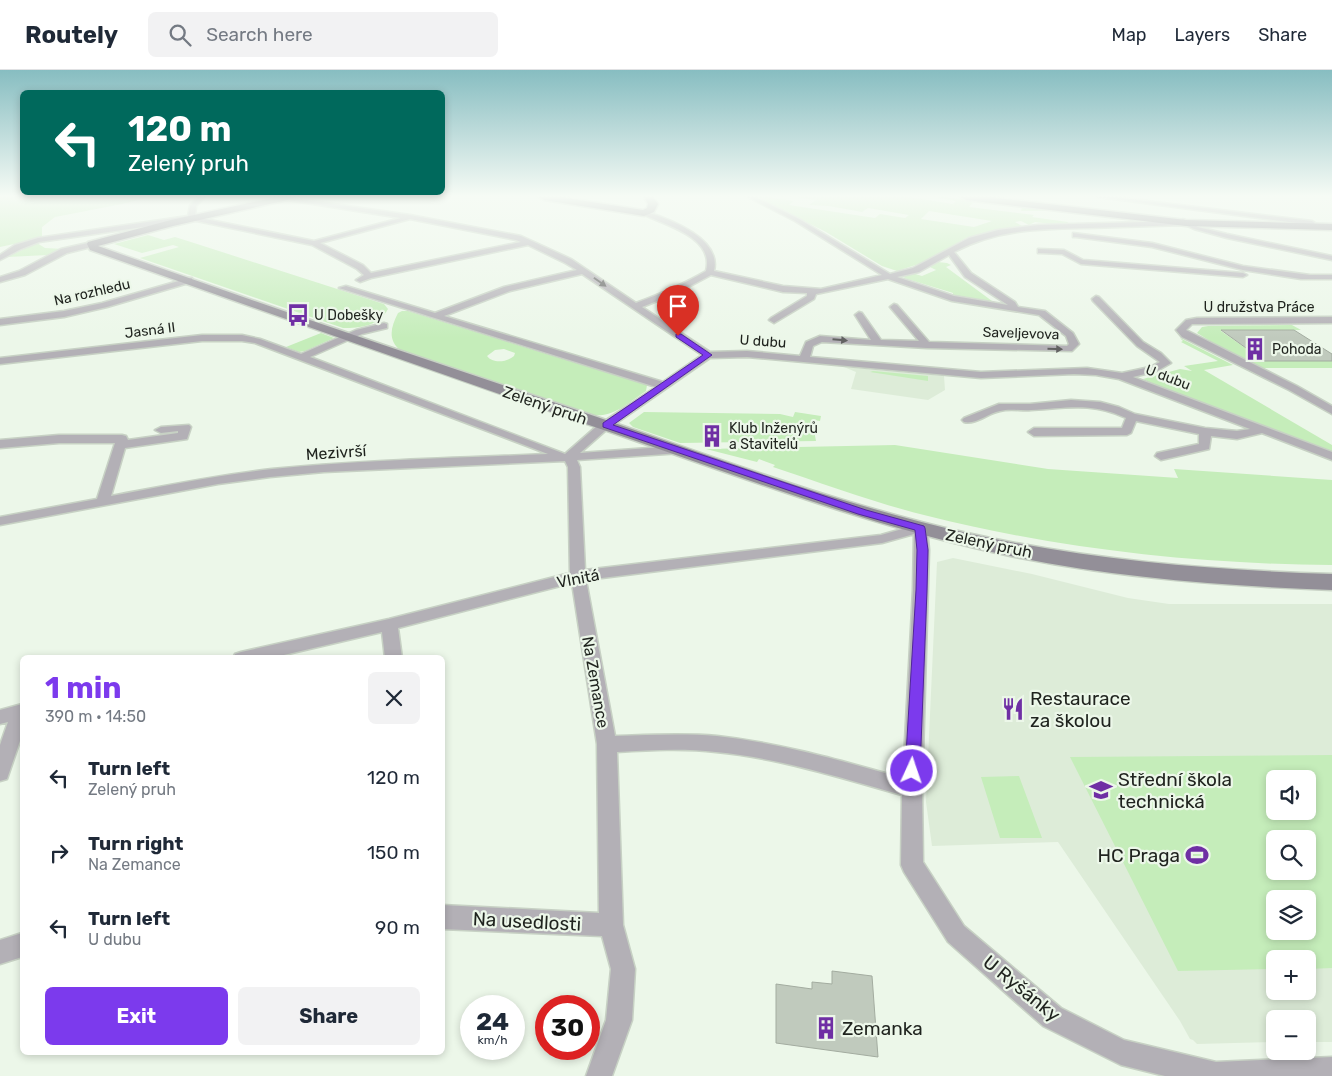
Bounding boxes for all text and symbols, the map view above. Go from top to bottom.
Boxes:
search box [148,12,498,57]
text: Routely [25,21,118,49]
icon: search [166,21,194,49]
text: Search here [206,23,313,46]
text: Map [1112,24,1147,46]
text: Layers [1175,24,1230,46]
text: Share [1258,24,1307,46]
text: 120 m [128,108,231,150]
icon: left [45,110,110,175]
text: Zelený pruh [128,150,249,177]
street label: Na rozhledu [52,275,132,310]
one-way arrow [594,277,607,287]
pin [657,285,699,336]
icon: arrive [664,292,692,320]
street label: U družstva Práce [1203,299,1315,316]
bus stop icon: U Dobešky [285,302,311,328]
place label: U Dobešky [314,307,383,324]
street label: Jasná II [124,319,176,342]
street label: Saveljevova [982,324,1060,343]
street label: U dubu [739,331,787,352]
one-way arrow [833,336,849,344]
building icon: Pohoda [1242,336,1268,362]
place label: Pohoda [1272,341,1322,358]
one-way arrow [1047,345,1063,353]
street label: U dubu [1143,361,1193,394]
street label: Zelený pruh [500,382,589,429]
place label: Klub Inženýrů a Stavitelů [729,420,818,453]
building icon: Klub Inženýrů a Stavitelů [699,423,725,449]
street label: Mezivrší [305,441,368,464]
street label: Zelený pruh [944,525,1034,562]
street label: Vlnitá [555,565,601,592]
street label: Na Zemance [578,635,613,729]
text: 1 min [45,670,122,706]
button: close [368,672,420,724]
place label: Restaurace za školou [1030,687,1131,732]
restaurant icon: Restaurace za školou [1000,696,1026,722]
text: 390 m · 14:50 [45,707,146,726]
position arrow [885,744,937,796]
text: Turn left [88,757,170,780]
icon: left [45,764,73,792]
text: 120 m [367,766,420,789]
place label: Střední škola technická [1118,768,1232,813]
map controls [1266,770,1316,1060]
button: sound [1266,770,1316,820]
school or university icon: Střední škola technická [1088,777,1114,803]
text: Zelený pruh [88,780,176,799]
button: search [1266,830,1316,880]
text: Turn right [88,832,183,855]
icon: right [45,839,73,867]
text: 150 m [367,841,420,864]
sports icon: HC Praga [1184,842,1210,868]
place label: HC Praga [1098,844,1180,867]
text: Na Zemance [88,855,181,874]
button: layers [1266,890,1316,940]
text: Turn left [88,907,170,930]
street label: Na usedlosti [472,907,582,936]
icon: left [45,914,73,942]
text: 90 m [375,916,420,939]
text: U dubu [88,930,141,949]
street label: U Ryšánky [978,950,1065,1026]
button: + [1266,950,1316,1000]
button: Exit [45,987,228,1045]
button: Share [238,987,420,1045]
speed limit sign: 30 [535,995,600,1060]
text: 24 [476,1007,509,1036]
button: − [1266,1010,1316,1060]
building icon: Zemanka [813,1015,839,1041]
place label: Zemanka [842,1017,923,1040]
text: km/h [478,1033,507,1047]

